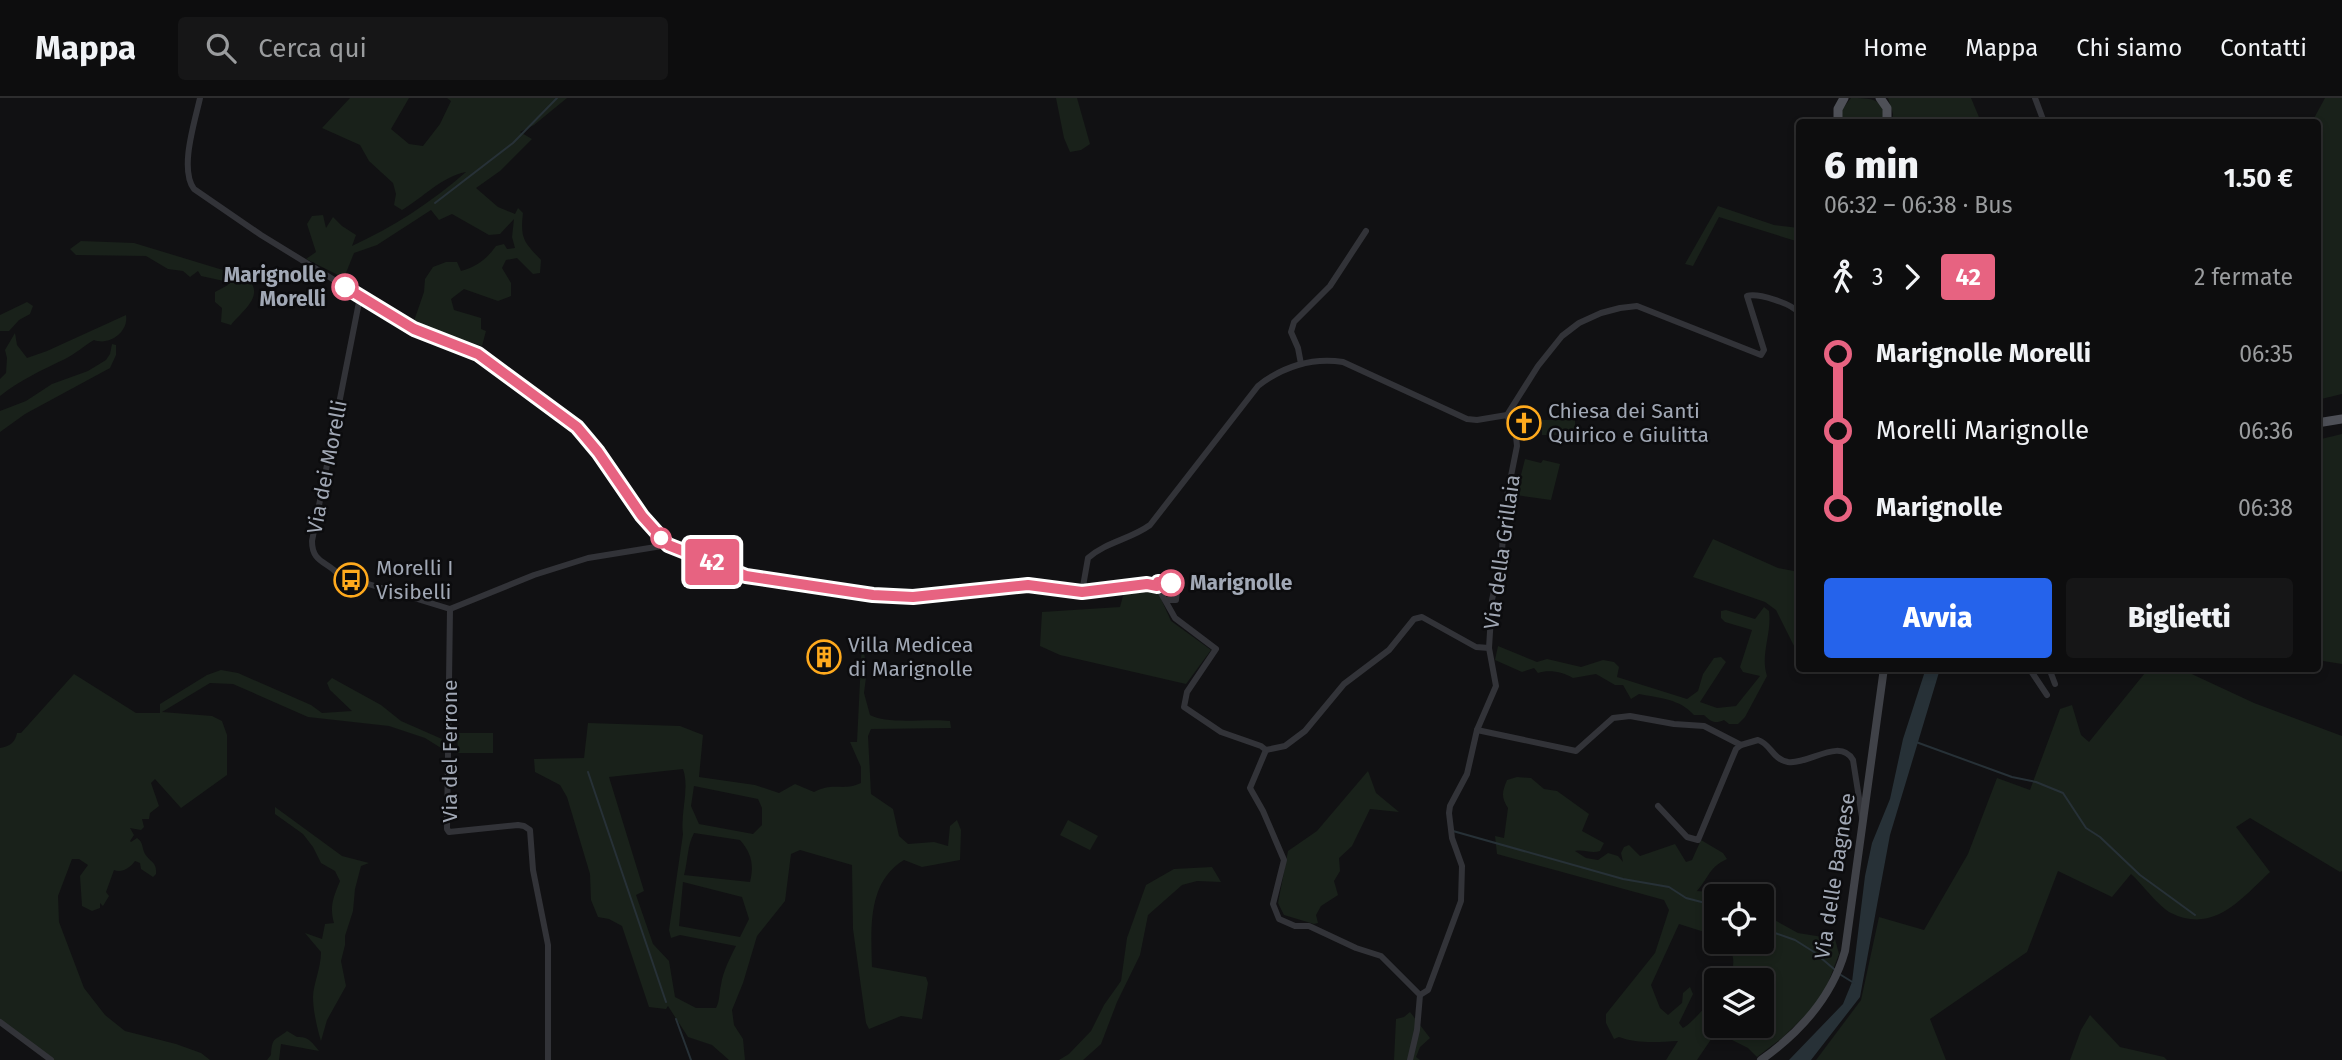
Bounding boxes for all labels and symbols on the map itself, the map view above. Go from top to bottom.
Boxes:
place label: Marignolle Morelli [224,262,326,312]
marker: Marignolle Morelli [332,274,358,300]
street label: Via dei Morelli [301,398,353,536]
place label: Chiesa dei Santi Quirico e Giulitta [1548,398,1709,448]
church icon: Chiesa dei Santi Quirico e Giulitta [1505,404,1543,442]
street label: Via della Grillaia [1478,473,1526,631]
unlabelled marker [651,528,671,548]
line badge: 42 [680,539,744,585]
place label: Morelli I Visibelli [376,555,454,605]
bus stop icon: Morelli I Visibelli [332,561,370,599]
marker: Marignolle [1158,570,1184,596]
place label: Marignolle [1190,570,1293,596]
place label: Villa Medicea di Marignolle [848,632,973,682]
building icon: Villa Medicea di Marignolle [805,638,843,676]
street label: Via del Ferrone [437,680,463,822]
street label: Via delle Bagnese [1809,791,1861,961]

